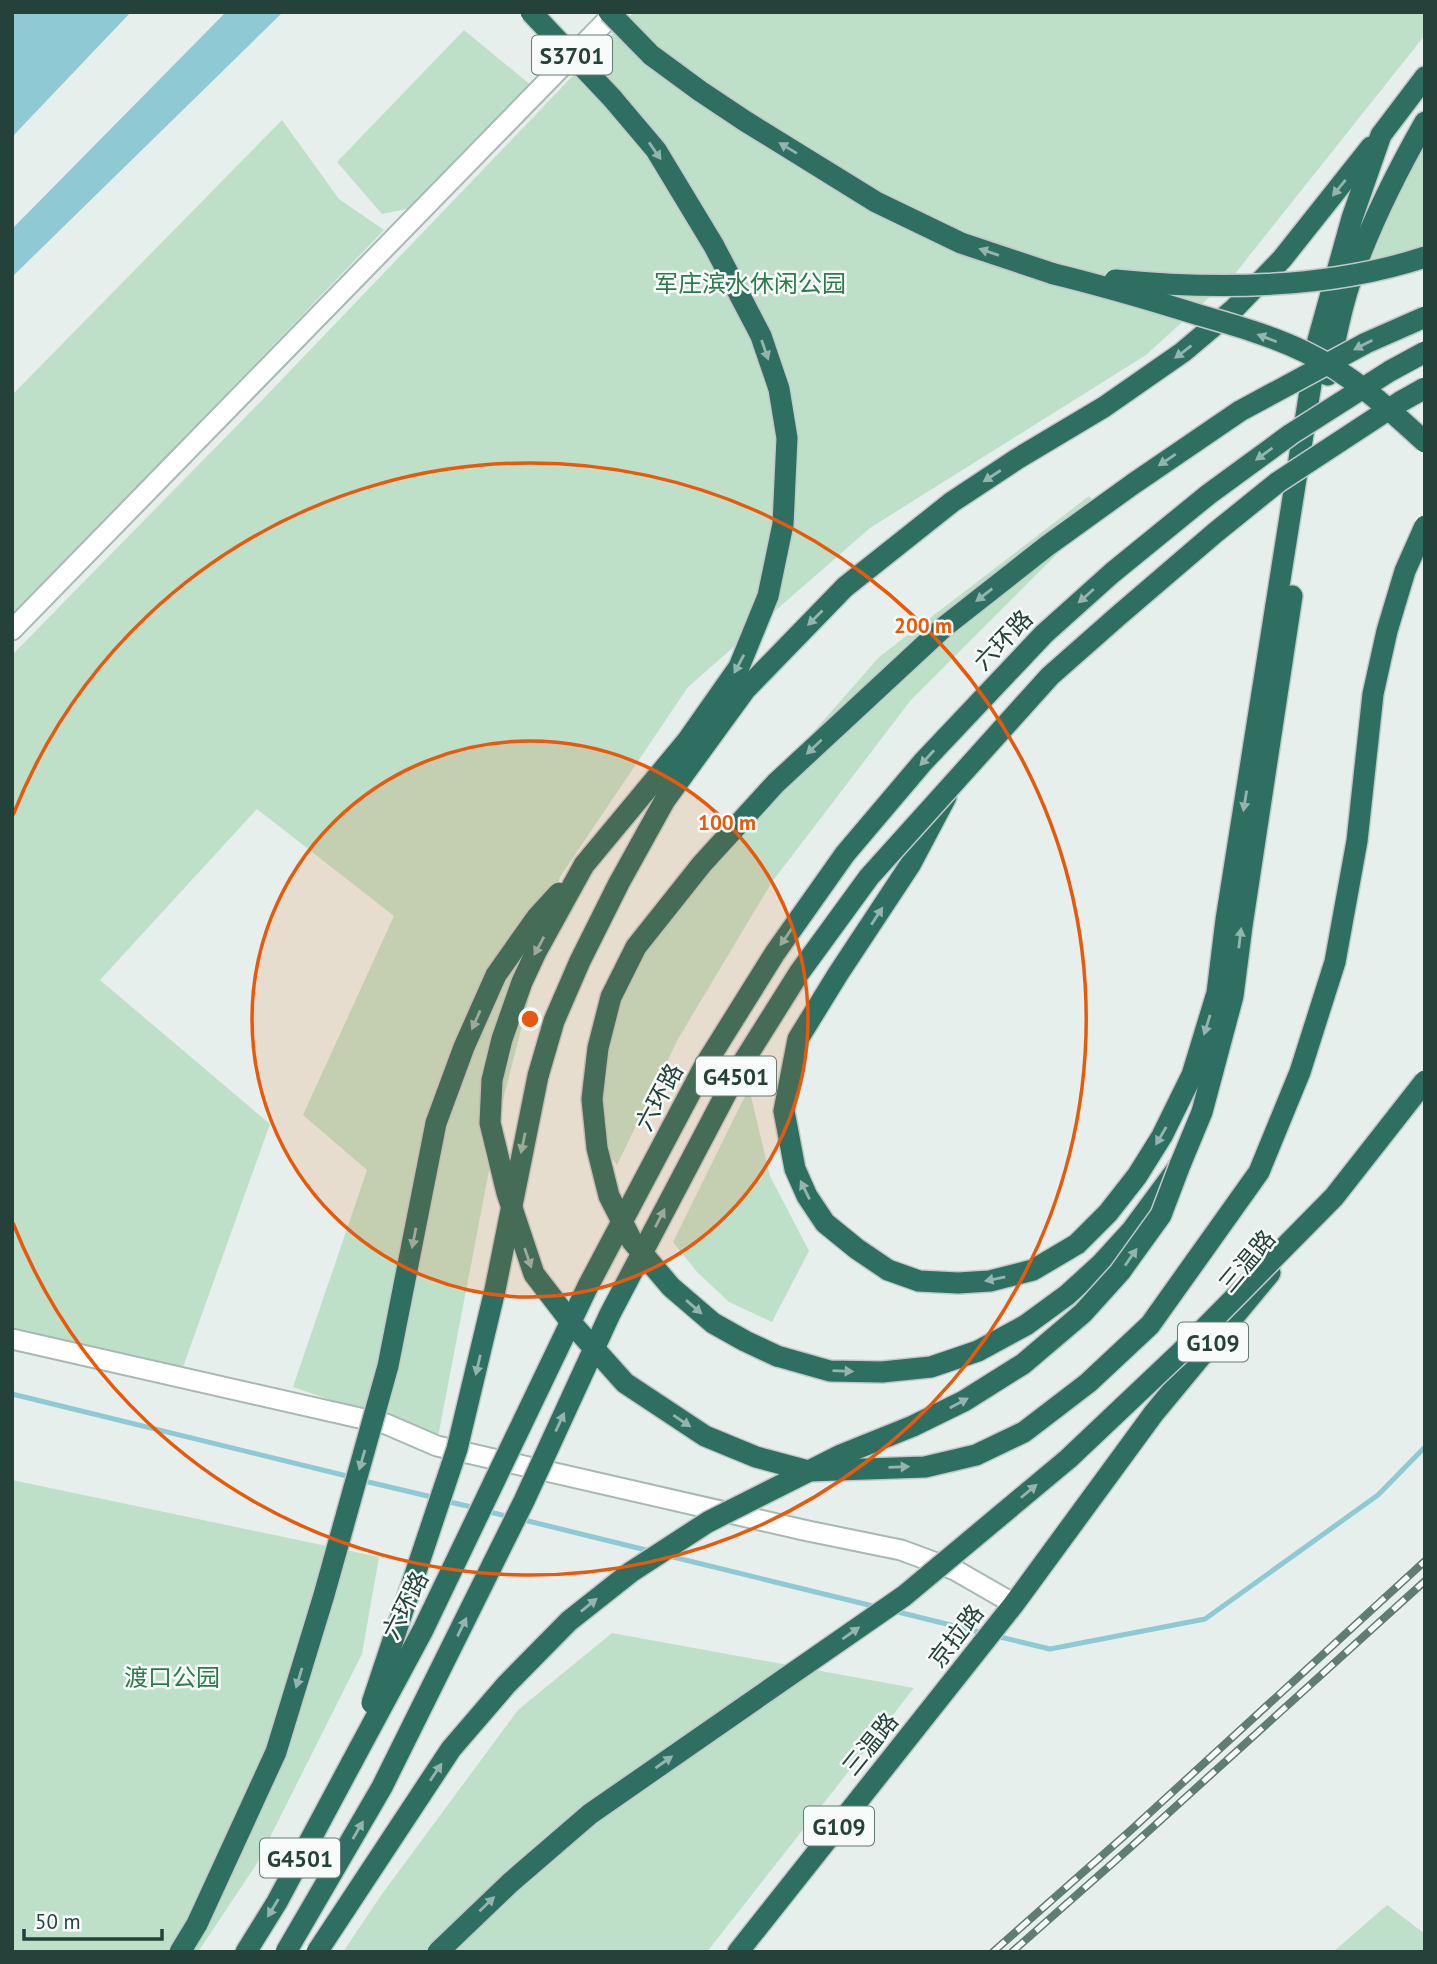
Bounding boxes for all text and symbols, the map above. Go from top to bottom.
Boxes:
road number: S3701 [532,36,612,74]
one-way arrow [778,141,798,154]
one-way arrow [648,142,662,160]
one-way arrow [1332,179,1347,197]
one-way arrow [979,246,1000,257]
park label: 军庄滨水休闲公园 [654,268,846,299]
one-way arrow [1257,332,1278,343]
one-way arrow [761,339,771,360]
one-way arrow [1352,339,1372,351]
one-way arrow [1174,345,1192,360]
one-way arrow [1255,447,1273,461]
one-way arrow [1157,454,1177,467]
one-way arrow [983,469,1001,483]
one-way arrow [975,588,993,603]
one-way arrow [1077,588,1095,604]
street label: 六环路 [967,603,1039,677]
one-way arrow [806,609,823,626]
text: 200 m [894,612,952,639]
one-way arrow [733,655,745,675]
one-way arrow [805,739,823,755]
one-way arrow [919,749,935,766]
one-way arrow [1239,790,1250,812]
text: 100 m [698,809,756,836]
one-way arrow [870,906,883,926]
one-way arrow [1235,927,1246,949]
one-way arrow [779,928,793,946]
one-way arrow [533,936,545,956]
centre of rings [518,1007,542,1031]
one-way arrow [470,1010,481,1031]
one-way arrow [1202,1015,1212,1036]
road number: G4501 [696,1056,776,1096]
street label: 六环路 [628,1058,690,1136]
one-way arrow [1155,1126,1167,1146]
one-way arrow [518,1132,529,1154]
one-way arrow [799,1180,810,1200]
one-way arrow [655,1208,666,1228]
street label: 三温路 [1212,1223,1282,1299]
one-way arrow [408,1227,419,1249]
one-way arrow [523,1247,534,1268]
one-way arrow [1124,1248,1138,1266]
one-way arrow [984,1274,1006,1285]
one-way arrow [685,1299,703,1315]
road number: G109 [1178,1322,1248,1362]
one-way arrow [472,1354,483,1376]
one-way arrow [833,1365,855,1377]
one-way arrow [949,1397,969,1409]
one-way arrow [555,1412,566,1432]
one-way arrow [672,1414,692,1427]
one-way arrow [356,1449,367,1471]
one-way arrow [888,1462,910,1473]
one-way arrow [1021,1484,1038,1499]
street label: 六环路 [375,1566,435,1644]
one-way arrow [580,1598,598,1613]
street label: 京拉路 [922,1598,990,1674]
one-way arrow [457,1617,468,1637]
one-way arrow [842,1626,860,1640]
park label: 渡口公园 [124,1662,220,1693]
one-way arrow [293,1668,303,1689]
street label: 三温路 [835,1706,905,1782]
one-way arrow [655,1755,673,1769]
one-way arrow [429,1762,442,1782]
road number: G109 [804,1806,874,1845]
one-way arrow [352,1820,364,1839]
road number: G4501 [260,1839,340,1878]
one-way arrow [478,1897,495,1913]
scale bar [24,1898,163,1942]
one-way arrow [266,1898,279,1917]
text: 50 m [35,1908,81,1935]

